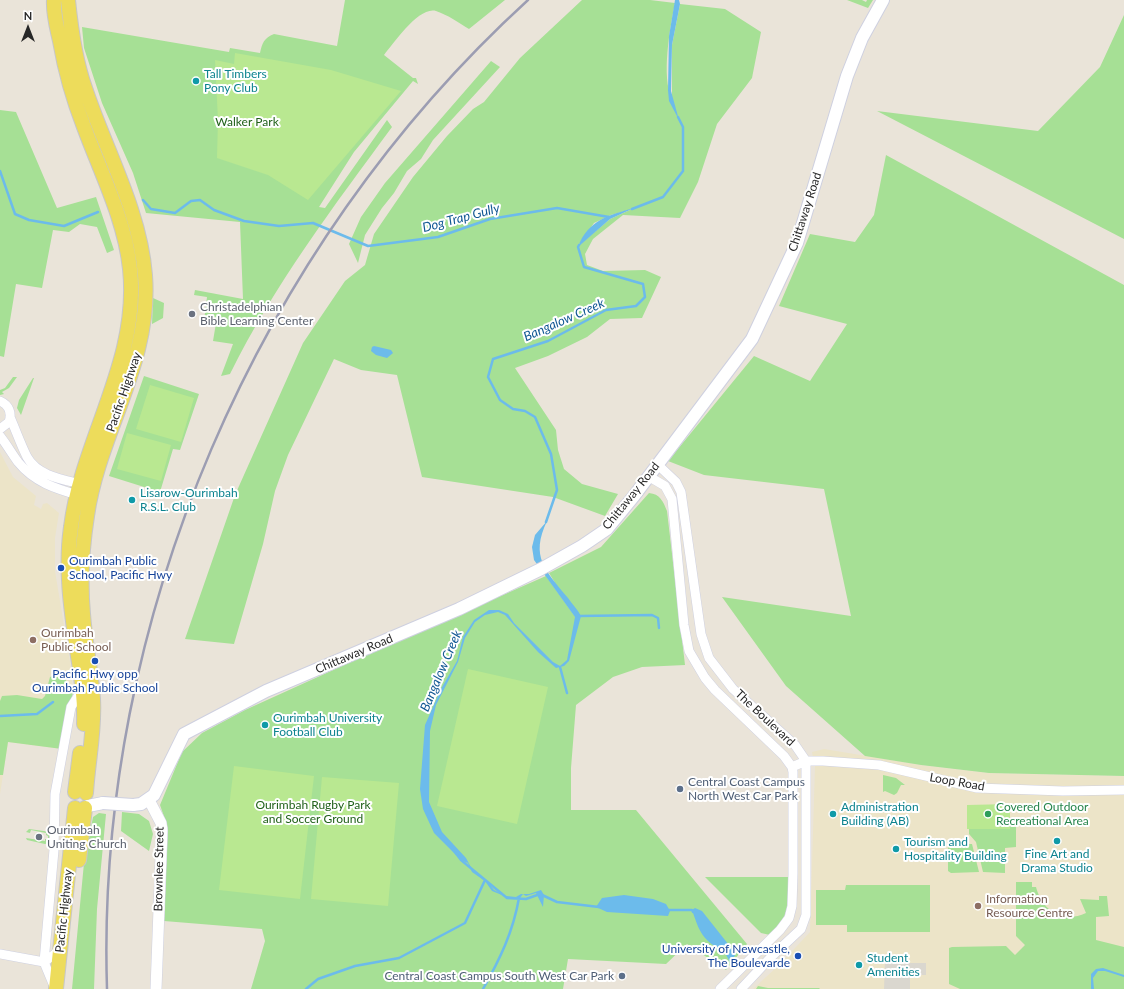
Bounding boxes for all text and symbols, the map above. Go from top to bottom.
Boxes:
north arrow [8,8,48,48]
text: N [24,9,32,22]
place label: Tall Timbers Pony Club [204,67,267,95]
marker: Tall Timbers Pony Club [191,76,201,86]
park label: Walker Park [215,115,279,129]
street label: Chittaway Road [785,170,825,254]
water label: Dog Trap Gully [421,200,501,236]
water label: Bangalow Creek [521,295,607,345]
place label: Christadelphian Bible Learning Center [200,300,313,328]
marker: Christadelphian Bible Learning Center [187,309,197,319]
street label: Pacific Highway [104,350,144,434]
street label: Chittaway Road [599,459,663,533]
place label: Lisarow-Ourimbah R.S.L. Club [140,486,238,514]
marker: Lisarow-Ourimbah R.S.L. Club [127,495,137,505]
place label: Ourimbah Public School, Pacific Hwy [69,554,172,582]
marker: Ourimbah Public School, Pacific Hwy [56,563,66,573]
place label: Ourimbah Public School [41,626,111,654]
water label: Bangalow Creek [417,628,465,714]
street label: Chittaway Road [313,631,395,677]
marker: Ourimbah Public School [28,635,38,645]
marker: Pacific Hwy opp Ourimbah Public School [90,656,100,666]
place label: Pacific Hwy opp Ourimbah Public School [32,667,158,695]
street label: The Boulevard [732,687,798,749]
place label: Ourimbah University Football Club [273,711,382,739]
marker: Ourimbah University Football Club [260,720,270,730]
street label: Loop Road [928,770,986,794]
place label: Central Coast Campus North West Car Park [688,775,805,803]
marker: Central Coast Campus North West Car Park [675,784,685,794]
park label: Ourimbah Rugby Park and Soccer Ground [255,798,371,826]
place label: Administration Building (AB) [841,800,919,828]
place label: Covered Outdoor Recreational Area [996,800,1089,828]
marker: Administration Building (AB) [828,809,838,819]
marker: Covered Outdoor Recreational Area [983,809,993,819]
place label: Ourimbah Uniting Church [47,823,127,851]
street label: Brownlee Street [151,827,167,911]
marker: Ourimbah Uniting Church [34,832,44,842]
place label: Tourism and Hospitality Building [904,835,1007,863]
marker: Fine Art and Drama Studio [1052,836,1062,846]
marker: Tourism and Hospitality Building [891,844,901,854]
place label: Fine Art and Drama Studio [1021,847,1093,875]
street label: Pacific Highway [52,869,76,953]
place label: Information Resource Centre [986,892,1073,920]
marker: Information Resource Centre [973,901,983,911]
place label: University of Newcastle, The Boulevarde [662,942,790,970]
marker: University of Newcastle, The Boulevarde [793,951,803,961]
place label: Student Amenities [867,951,920,979]
marker: Student Amenities [854,960,864,970]
place label: Central Coast Campus South West Car Park [384,969,614,983]
marker: Central Coast Campus South West Car Park [617,971,627,981]

